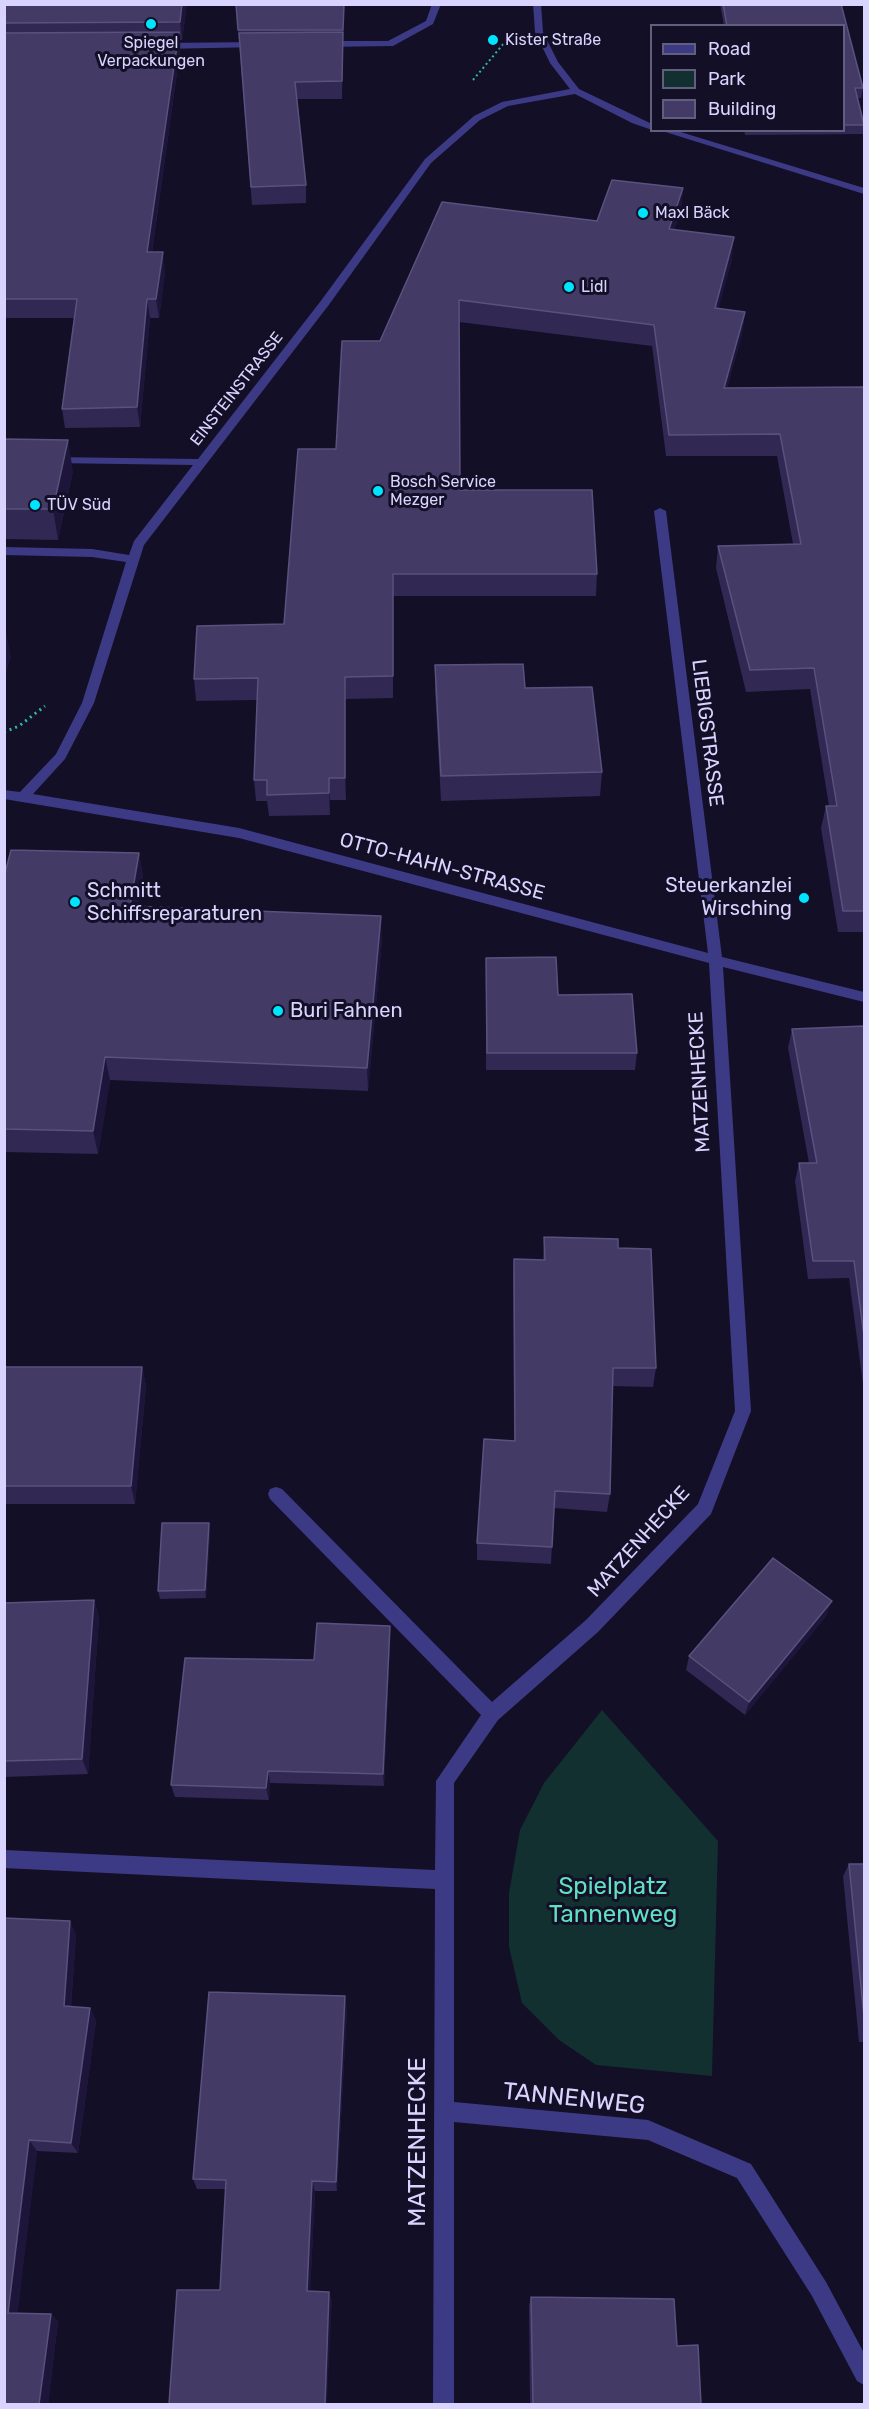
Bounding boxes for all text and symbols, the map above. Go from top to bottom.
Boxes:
marker: Spiegel Verpackungen [144,17,158,31]
legend [650,24,845,132]
place label: Kister Straße [505,30,601,50]
place label: Spiegel Verpackungen [97,33,205,71]
marker: Kister Straße [486,33,500,47]
text: Road [708,38,751,60]
text: Park [708,68,745,90]
text: Building [708,98,776,120]
place label: Maxl Bäck [655,203,730,223]
marker: Maxl Bäck [636,206,650,220]
place label: Lidl [581,277,607,297]
marker: Lidl [562,280,576,294]
street label: EINSTEINSTRASSE [187,328,287,450]
place label: Bosch Service Mezger [390,472,496,510]
marker: Bosch Service Mezger [371,484,385,498]
place label: TÜV Süd [47,495,111,515]
marker: TÜV Süd [28,498,42,512]
street label: LIEBIGSTRASSE [686,658,728,808]
street label: OTTO-HAHN-STRASSE [337,828,547,906]
place label: Steuerkanzlei Wirsching [665,874,792,921]
place label: Schmitt Schiffsreparaturen [87,879,262,926]
marker: Steuerkanzlei Wirsching [797,891,811,905]
marker: Schmitt Schiffsreparaturen [68,895,82,909]
place label: Buri Fahnen [290,999,403,1023]
marker: Buri Fahnen [271,1004,285,1018]
street label: MATZENHECKE [684,1011,716,1153]
street label: MATZENHECKE [583,1482,695,1602]
park label: Spielplatz Tannenweg [549,1873,677,1929]
street label: MATZENHECKE [404,2057,432,2227]
street label: TANNENWEG [502,2077,646,2121]

